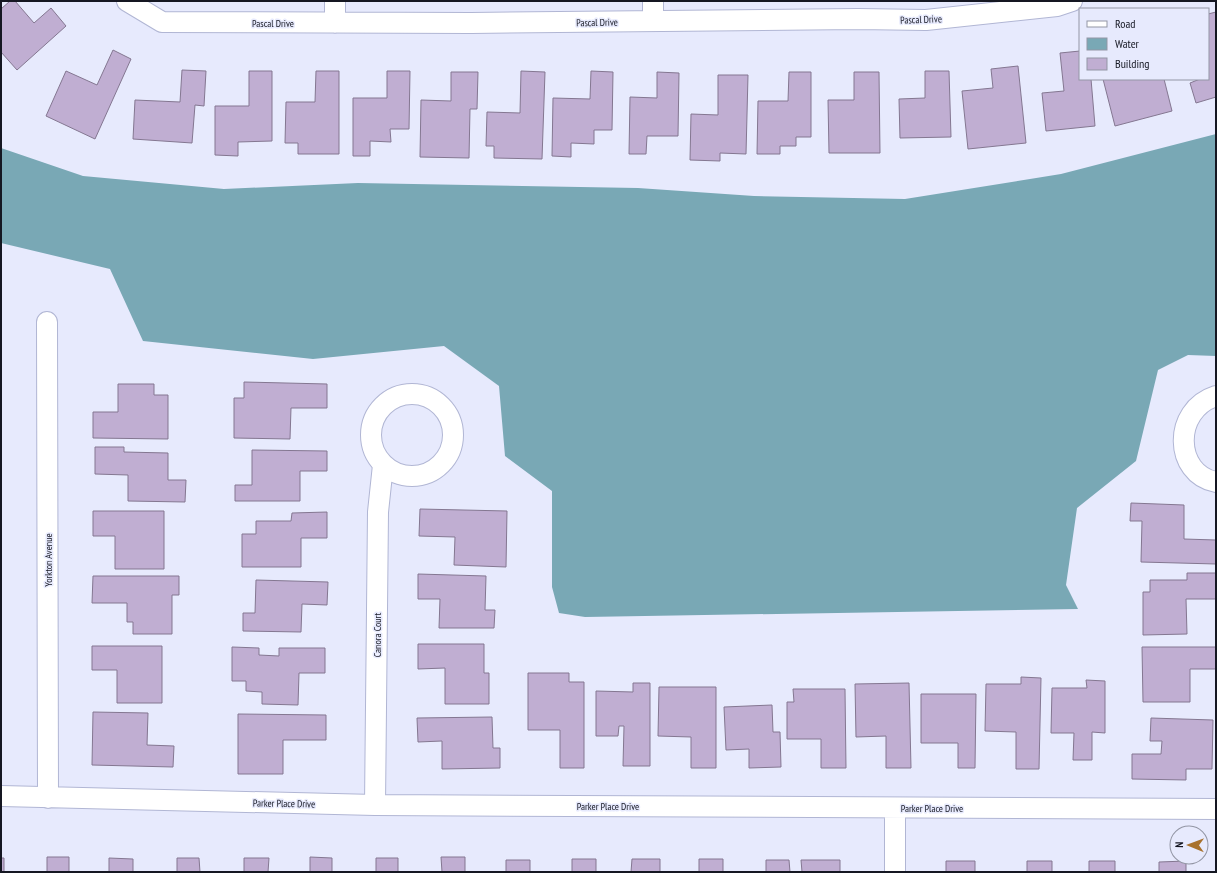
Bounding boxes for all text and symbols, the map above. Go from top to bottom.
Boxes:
legend [1079,8,1209,80]
street label: Pascal Drive [900,12,942,27]
street label: Pascal Drive [576,16,618,29]
text: Road [1115,16,1135,31]
street label: Pascal Drive [252,17,294,30]
text: Water [1115,36,1140,51]
text: Building [1115,56,1150,71]
street label: Yorkton Avenue [42,533,55,587]
street label: Canora Court [371,612,384,657]
street label: Parker Place Drive [253,796,315,811]
street label: Parker Place Drive [577,800,639,813]
street label: Parker Place Drive [901,802,963,815]
north arrow [1169,825,1209,865]
text: N [1172,842,1186,848]

